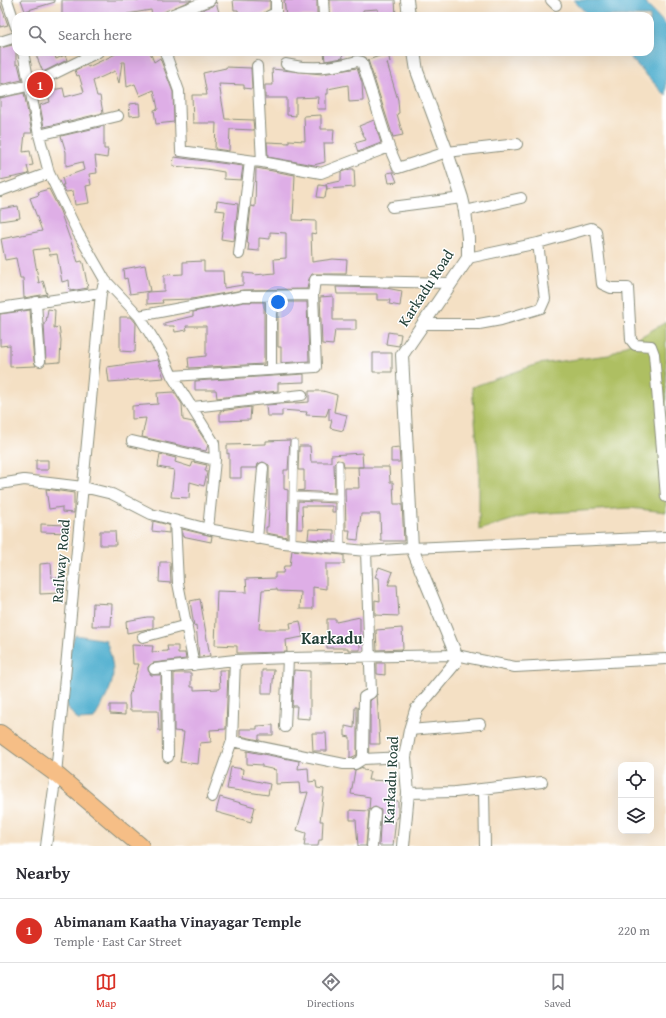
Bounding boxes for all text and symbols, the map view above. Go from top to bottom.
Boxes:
search box [12,12,654,56]
icon: search [26,23,48,45]
text: Search here [58,24,132,45]
pin: 1 [27,70,53,100]
street label: Karkadu Road [393,245,458,330]
your location [268,292,288,312]
street label: Railway Road [46,518,75,604]
district label: Karkadu [301,626,363,650]
street label: Karkadu Road [378,736,403,824]
map controls [618,762,654,834]
button: locate [618,762,654,798]
button: layers [618,798,654,834]
text: Nearby [16,860,70,885]
text: Abimanam Kaatha Vinayagar Temple [54,911,301,932]
text: 1 [26,921,32,940]
text: 220 m [618,921,650,940]
text: Temple · East Car Street [54,932,182,951]
tab: Map [95,971,117,1011]
tab: Directions [307,971,354,1011]
tab: Saved [544,971,571,1011]

